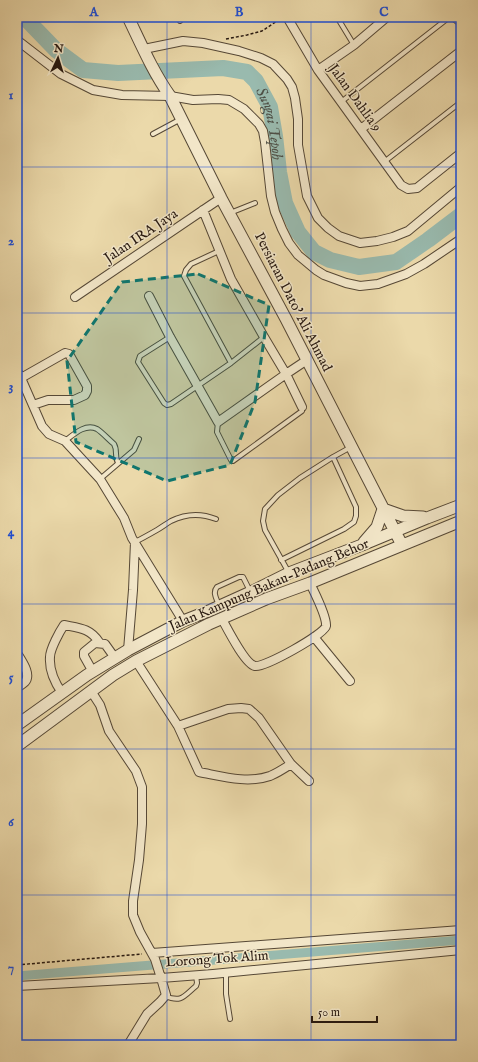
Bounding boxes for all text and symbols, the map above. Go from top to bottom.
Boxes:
text: A [89,4,100,21]
text: B [235,4,244,21]
text: C [379,4,389,21]
north arrow [38,38,78,78]
text: N [52,42,64,56]
street label: Jalan Dahlia 9 [323,59,386,135]
water label: Sungai Tepoh [252,84,287,161]
text: 1 [9,87,14,104]
street label: Jalan IRA Jaya [99,204,182,268]
street label: Persiaran Dato' Ali Ahmad [250,229,336,375]
text: 2 [8,233,14,250]
text: 3 [9,378,14,395]
text: 4 [8,524,15,541]
street label: Jalan Kampung Bakau-Padang Behor [164,535,372,636]
text: 5 [9,669,14,686]
text: 6 [8,814,14,831]
street label: Lorong Tok Alim [165,946,269,972]
text: 7 [8,960,14,977]
scale bar [312,998,377,1024]
text: 50 m [318,1005,340,1020]

